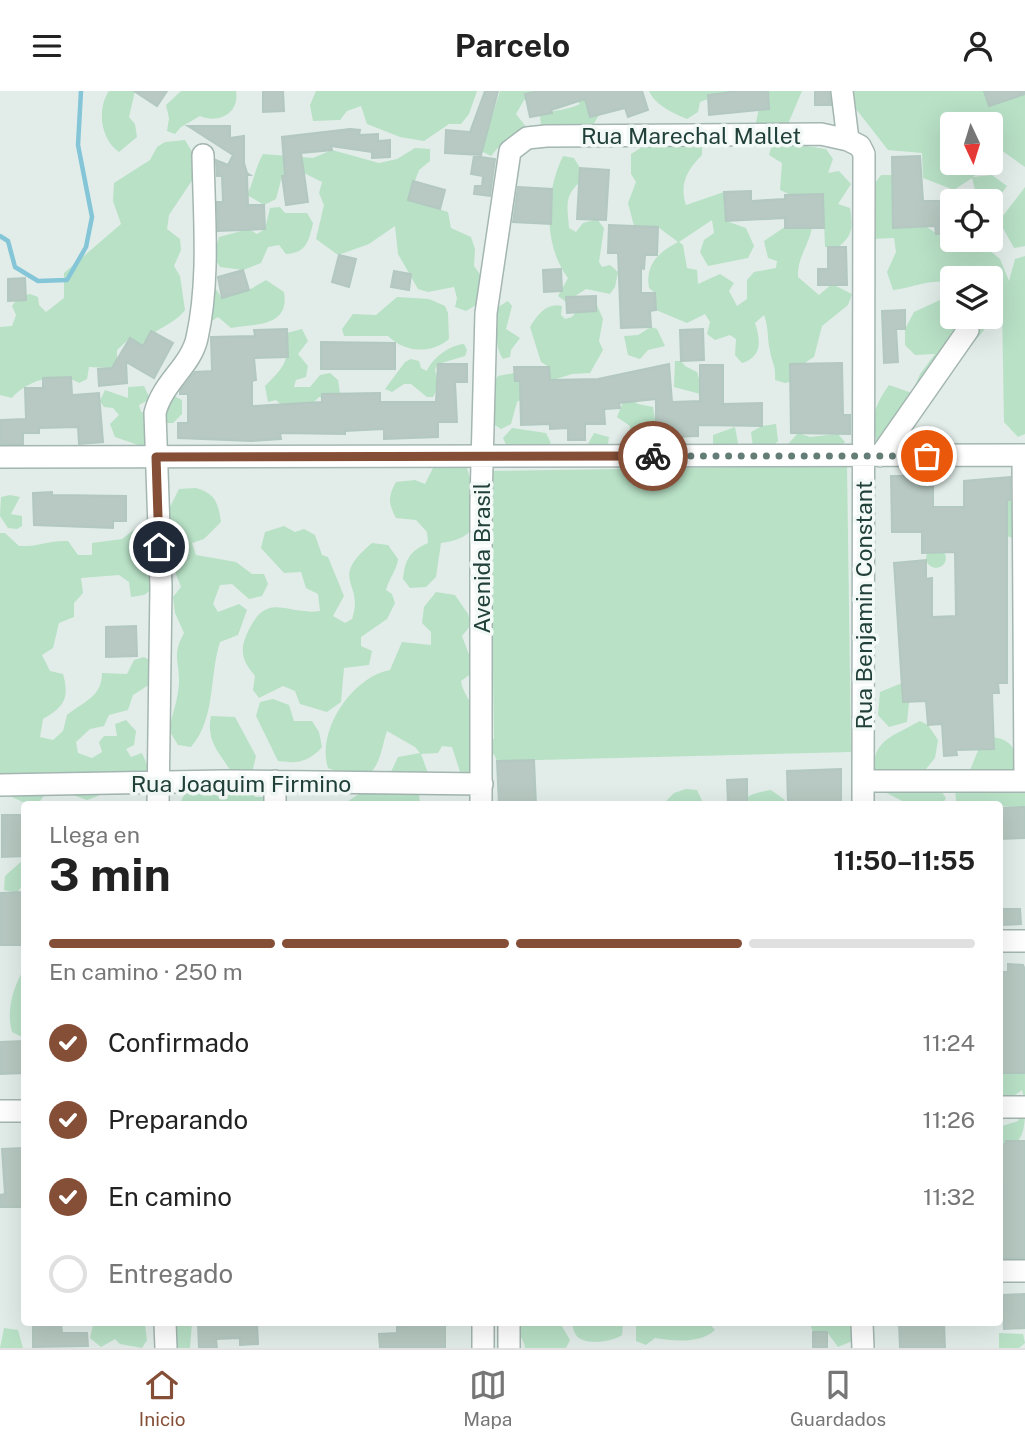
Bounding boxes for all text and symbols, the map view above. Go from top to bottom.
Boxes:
icon: menu [28,27,66,65]
text: Parcelo [455,27,570,64]
icon: person [959,27,997,65]
north arrow [940,112,1003,175]
map controls [940,112,1003,329]
street label: Rua Marechal Mallet [581,122,801,149]
button: locate [940,189,1003,252]
button: layers [940,266,1003,329]
courier [618,421,688,491]
pin [897,426,957,486]
icon: bike [634,437,672,475]
icon: bag [908,437,946,475]
street label: Rua Benjamin Constant [850,481,877,729]
street label: Avenida Brasil [468,482,495,634]
pin [129,517,189,577]
icon: home [140,528,178,566]
street label: Rua Joaquim Firmino [131,770,351,797]
text: Llega en [49,821,140,848]
text: 11:50–11:55 [833,845,975,876]
text: 3 min [49,847,171,901]
text: En camino · 250 m [49,958,243,985]
icon: check [49,1024,87,1062]
text: Confirmado [108,1027,249,1058]
text: 11:24 [922,1029,975,1056]
icon: check [49,1101,87,1139]
text: Preparando [108,1104,248,1135]
text: 11:26 [923,1106,975,1133]
icon: check [49,1178,87,1216]
text: En camino [108,1181,232,1212]
text: 11:32 [923,1183,975,1210]
text: Entregado [108,1258,233,1289]
tab: Inicio [139,1366,186,1430]
tab: Mapa [463,1366,512,1430]
tab: Guardados [790,1366,886,1430]

